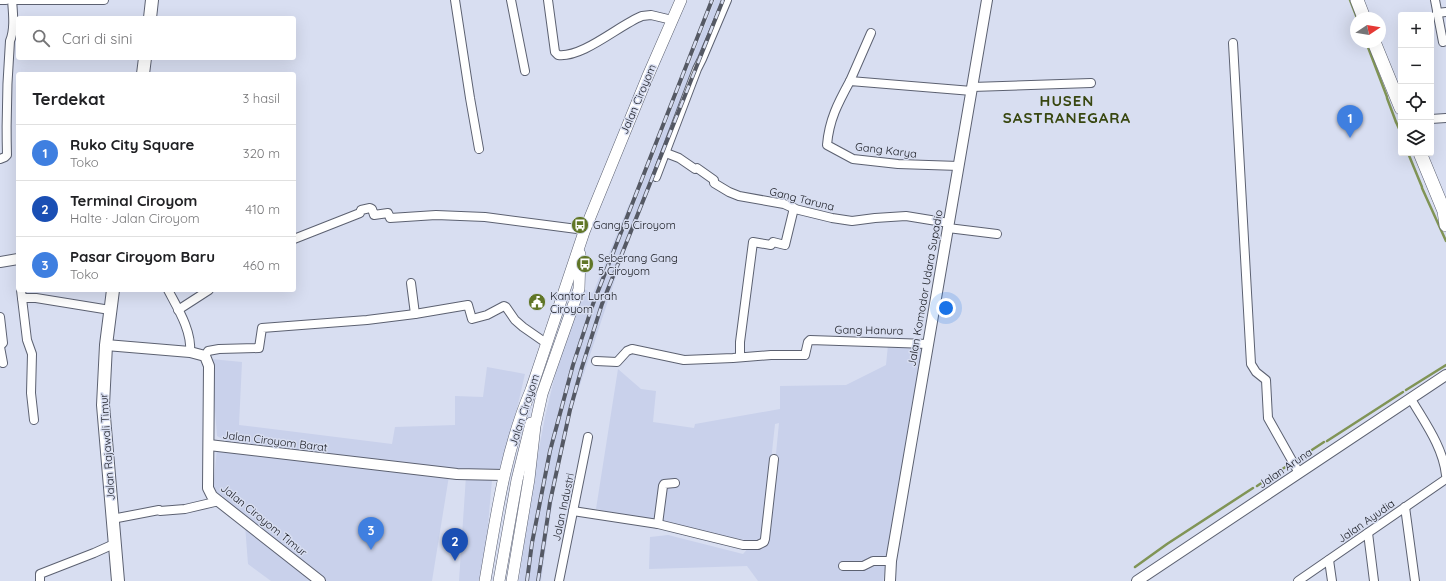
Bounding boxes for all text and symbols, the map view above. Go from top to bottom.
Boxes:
north arrow [1350,12,1386,48]
map controls [1398,12,1434,156]
button: + [1398,12,1434,48]
search box [16,16,296,60]
icon: search [30,27,52,49]
text: Cari di sini [62,29,133,48]
button: − [1398,48,1434,84]
street label: Jalan Ciroyom [617,62,659,136]
button: locate [1398,84,1434,120]
text: Terdekat [32,88,106,109]
text: 3 hasil [243,90,280,106]
district label: HUSEN SASTRANEGARA [1003,91,1131,127]
pin: 1 [1337,105,1363,138]
button: layers [1398,120,1434,156]
text: Ruko City Square [70,135,194,154]
street label: Gang Karya [854,139,918,161]
text: 1 [42,145,48,161]
text: 320 m [243,145,280,161]
text: Toko [70,154,99,170]
street label: Gang Taruna [768,184,836,214]
text: Terminal Ciroyom [70,191,197,210]
text: 2 [41,201,49,217]
text: 410 m [245,201,280,217]
street label: Jalan Komodor Udara Supadio [904,208,946,367]
text: Halte · Jalan Ciroyom [70,210,200,226]
bus stop icon: Gang 5 Ciroyom [570,215,590,235]
place label: Gang 5 Ciroyom [593,218,676,232]
text: Pasar Ciroyom Baru [70,247,215,266]
place label: Seberang Gang 5 Ciroyom [598,251,678,278]
bus stop icon: Seberang Gang 5 Ciroyom [575,254,595,274]
text: 3 [42,257,48,273]
text: 460 m [243,257,280,273]
text: Toko [70,266,99,282]
place label: Kantor Lurah Ciroyom [550,289,617,316]
public building icon: Kantor Lurah Ciroyom [527,292,547,312]
your location [936,298,956,318]
street label: Gang Hanura [835,322,903,338]
street label: Jalan Ciroyom [506,372,542,448]
street label: Jalan Rajawali Timur [96,392,118,501]
street label: Jalan Ciroyom Barat [222,428,329,454]
street label: Jalan Aruna [1255,445,1315,491]
street label: Jalan Industri [549,472,577,542]
street label: Jalan Ciroyom Timur [218,481,311,560]
street label: Jalan Ayudia [1335,496,1397,546]
pin: 3 [358,517,384,550]
pin: 2 [442,528,468,561]

